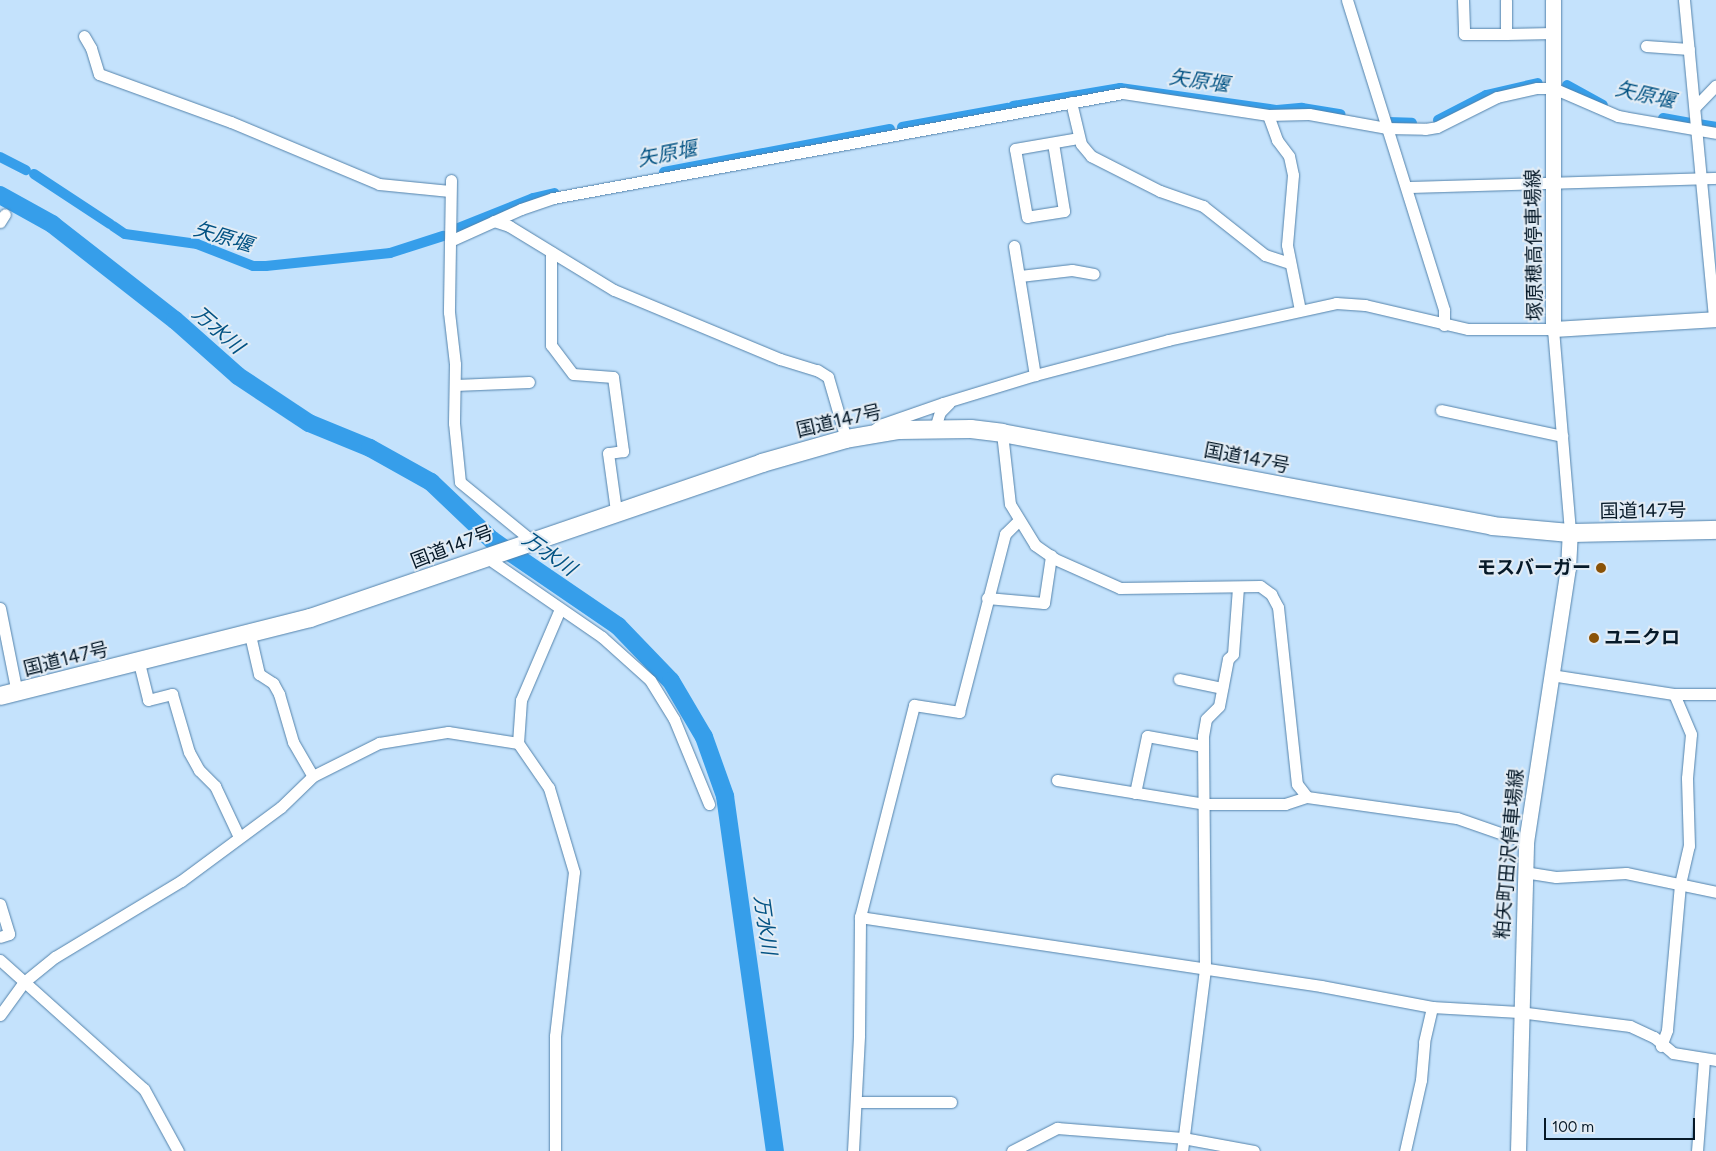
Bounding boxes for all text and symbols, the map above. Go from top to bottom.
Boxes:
water label: 矢原堰 [1168,65,1230,97]
water label: 矢原堰 [1613,77,1677,113]
water label: 矢原堰 [635,136,699,172]
street label: 塚原穂高停車場線 [1521,169,1547,321]
water label: 矢原堰 [191,217,255,257]
water label: 万水川 [187,301,249,359]
street label: 国道147号 [794,400,884,442]
street label: 国道147号 [1202,439,1292,477]
street label: 国道147号 [1599,499,1687,523]
street label: 国道147号 [407,521,497,573]
water label: 万水川 [518,527,580,581]
place label: モスバーガー [1477,557,1591,579]
marker: モスバーガー [1595,562,1607,574]
place label: ユニクロ [1604,627,1680,649]
marker: ユニクロ [1588,632,1600,644]
street label: 国道147号 [21,637,111,681]
street label: 粕矢町田沢停車場線 [1490,768,1528,940]
water label: 万水川 [749,894,781,956]
scale bar [1546,1108,1697,1140]
text: 100 m [1552,1118,1594,1136]

